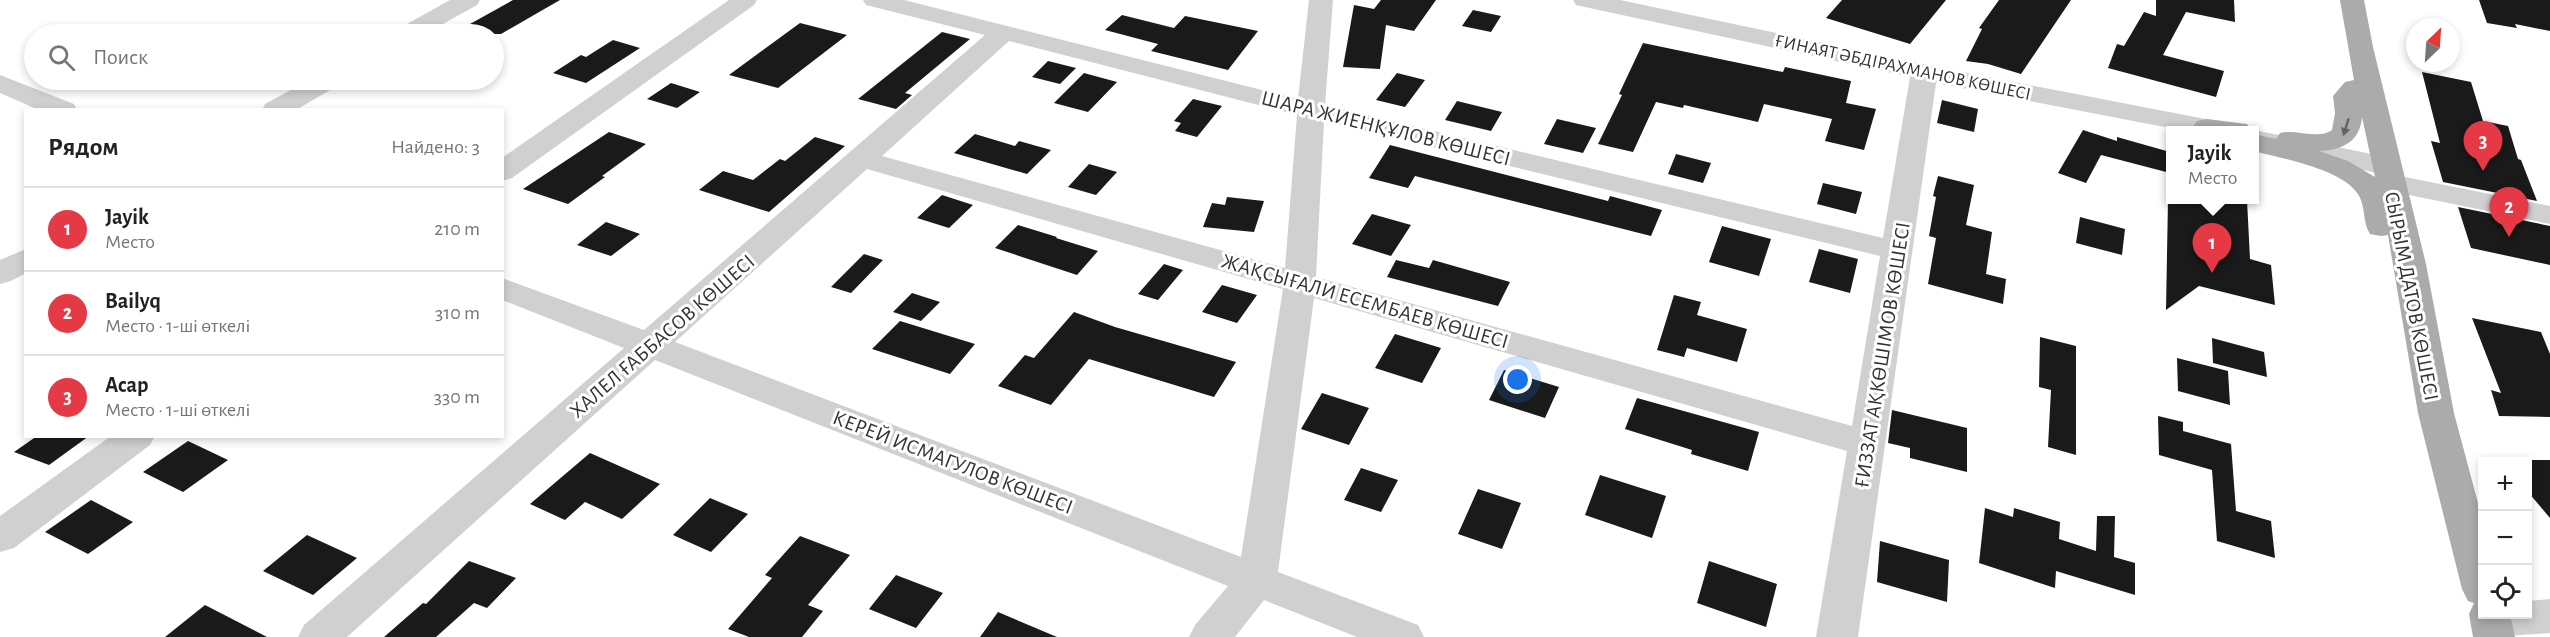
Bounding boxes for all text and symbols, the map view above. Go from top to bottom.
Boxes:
north arrow [2406,18,2460,72]
search box [24,24,504,90]
street label: ҒИНАЯТ ӘБДІРАХМАНОВ КӨШЕСІ [1773,32,2032,104]
icon: search [45,41,78,74]
text: Поиск [93,46,148,68]
street label: ШАРА ЖИЕНҚҰЛОВ КӨШЕСІ [1259,87,1513,170]
one-way arrow [2341,118,2350,136]
pin: 3 [2464,122,2502,171]
popup [2166,126,2259,204]
text: Рядом [48,134,119,160]
text: Найдено: 3 [391,137,480,157]
text: Jayik [2188,142,2231,164]
text: Место [2188,168,2237,188]
pin: 2 [2490,188,2528,237]
street label: СЫРЫМ ДАТОВ КӨШЕСІ [2381,190,2442,403]
text: Jayik [105,206,149,228]
text: 1 [64,219,71,239]
text: 210 m [434,219,480,239]
street label: ҒИЗЗАТ АҚКӨШІМОВ КӨШЕСI [1851,221,1914,489]
pin: 1 [2192,224,2232,273]
text: Место [105,232,155,252]
street label: ЖАҚСЫҒАЛИ ЕСЕМБАЕВ КӨШЕСI [1219,250,1511,353]
street label: ХАЛЕЛ ҒАББАСОВ КӨШЕСІ [566,251,759,422]
text: Bailyq [105,290,161,312]
text: 2 [63,303,72,323]
text: 310 m [435,303,480,323]
text: Место · 1-ші өткелі [105,316,250,336]
your location [1503,365,1532,394]
text: Асар [105,374,148,396]
text: 3 [63,387,72,407]
text: 330 m [434,387,480,407]
text: Место · 1-ші өткелі [105,400,250,420]
street label: КЕРЕЙ ИСМАГУЛОВ КӨШЕСІ [830,406,1076,518]
map controls [2478,457,2532,619]
button: + [2478,457,2532,511]
button: − [2478,511,2532,565]
button: locate [2478,565,2532,619]

